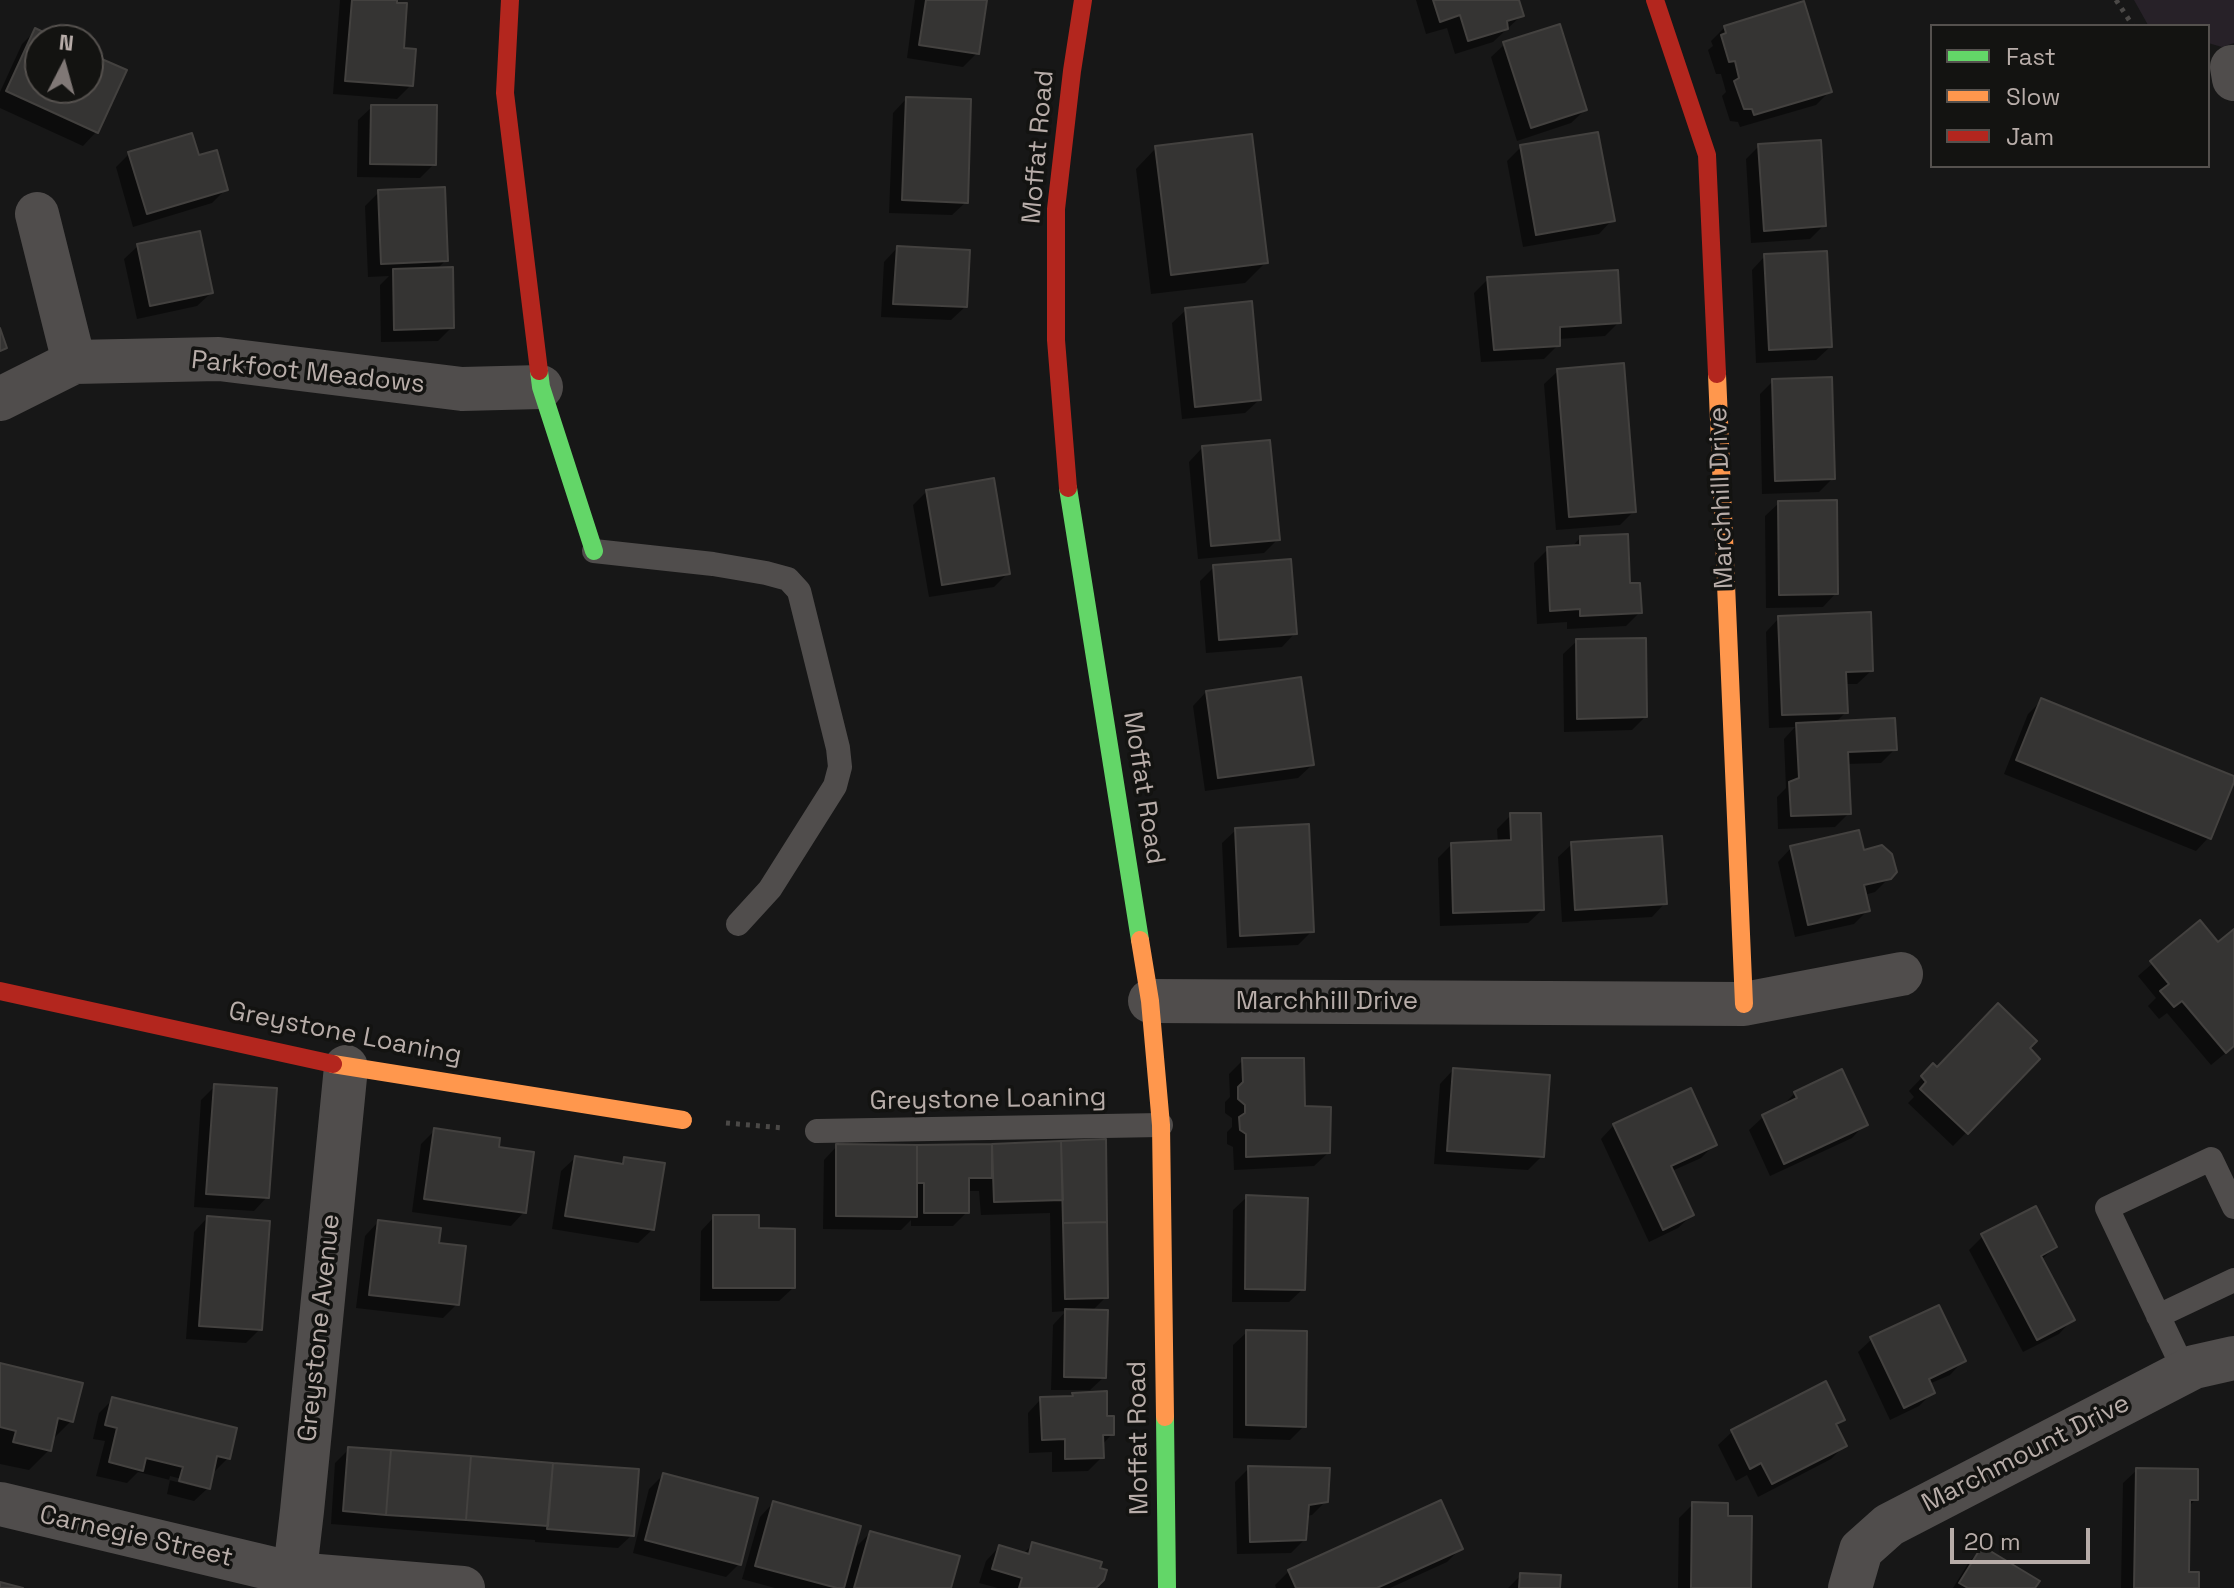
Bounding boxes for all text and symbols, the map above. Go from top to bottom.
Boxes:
north arrow [24,24,104,104]
legend [1930,24,2210,168]
text: N [58,27,75,57]
text: Fast [2006,41,2056,72]
street label: Moffat Road [1017,69,1061,225]
text: Slow [2006,81,2060,112]
text: Jam [2006,121,2054,152]
street label: Parkfoot Meadows [190,345,426,401]
street label: Marchhill Drive [1703,406,1741,590]
street label: Moffat Road [1116,709,1170,867]
street label: Marchhill Drive [1236,986,1418,1018]
street label: Greystone Loaning [226,996,464,1072]
street label: Greystone Loaning [869,1082,1107,1118]
street label: Greystone Avenue [293,1213,347,1443]
street label: Moffat Road [1122,1361,1156,1515]
street label: Marchmount Drive [1917,1388,2135,1520]
street label: Carnegie Street [36,1500,236,1574]
scale bar [1954,1512,2094,1562]
text: 20 m [1964,1526,2021,1557]

